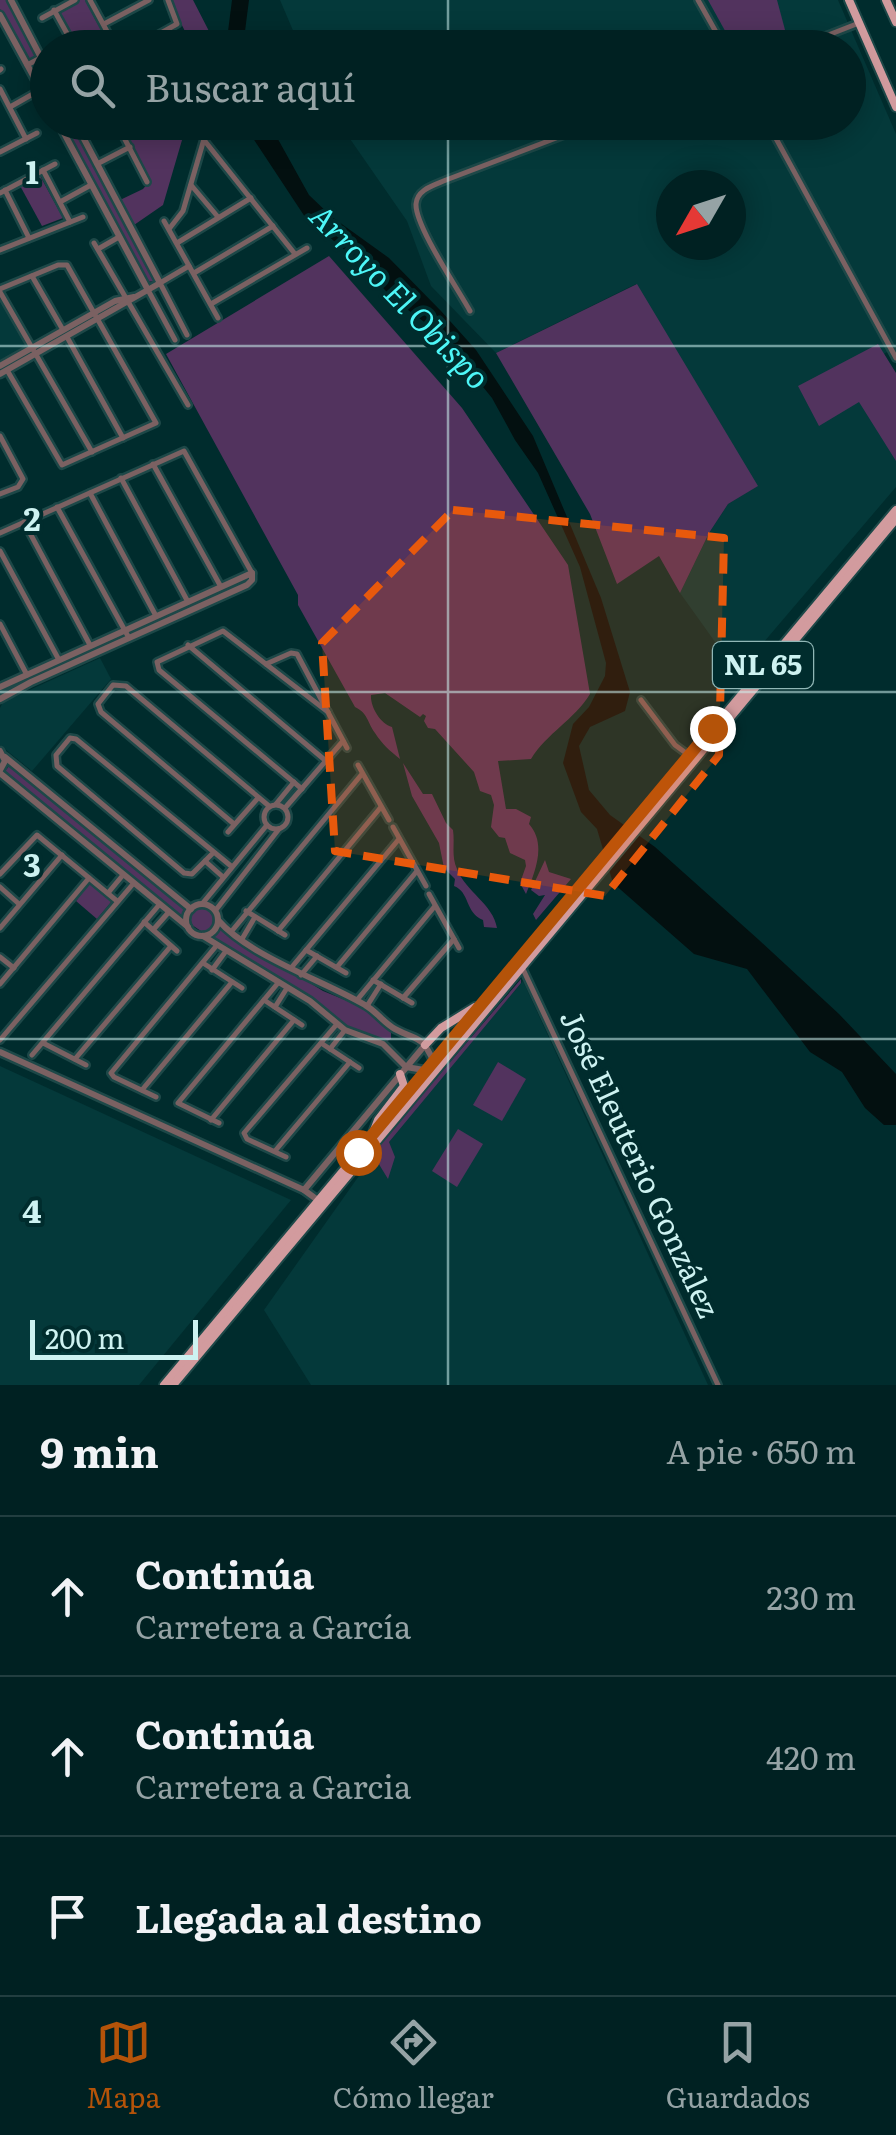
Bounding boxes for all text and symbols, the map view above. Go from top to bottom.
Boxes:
search box [30,30,866,140]
text: Buscar aquí [145,57,355,114]
icon: search [65,58,120,113]
text: 1 [25,146,39,194]
north arrow [656,170,746,260]
water label: Arroyo El Obispo [300,191,502,399]
text: 2 [23,493,41,541]
road number: NL 65 [713,642,813,688]
route end [690,706,736,752]
text: 3 [23,839,41,887]
street label: José Eleuterio González [551,1002,732,1324]
route start [336,1130,382,1176]
text: 4 [22,1185,42,1233]
scale bar [30,1315,198,1360]
text: 200 m [45,1316,124,1358]
text: 9 min [40,1419,159,1481]
text: A pie · 650 m [666,1426,856,1474]
text: Continúa [135,1544,314,1601]
icon: ahead [40,1569,95,1624]
text: 230 m [766,1572,856,1620]
text: Carretera a García [135,1601,411,1649]
text: Continúa [135,1704,314,1761]
icon: ahead [40,1729,95,1784]
text: 420 m [766,1732,856,1780]
text: Carretera a Garcia [135,1761,411,1809]
text: Llegada al destino [135,1888,482,1945]
icon: arrive [40,1889,95,1944]
tab: Mapa [86,2015,161,2117]
tab: Cómo llegar [333,2015,494,2117]
tab: Guardados [666,2015,810,2117]

